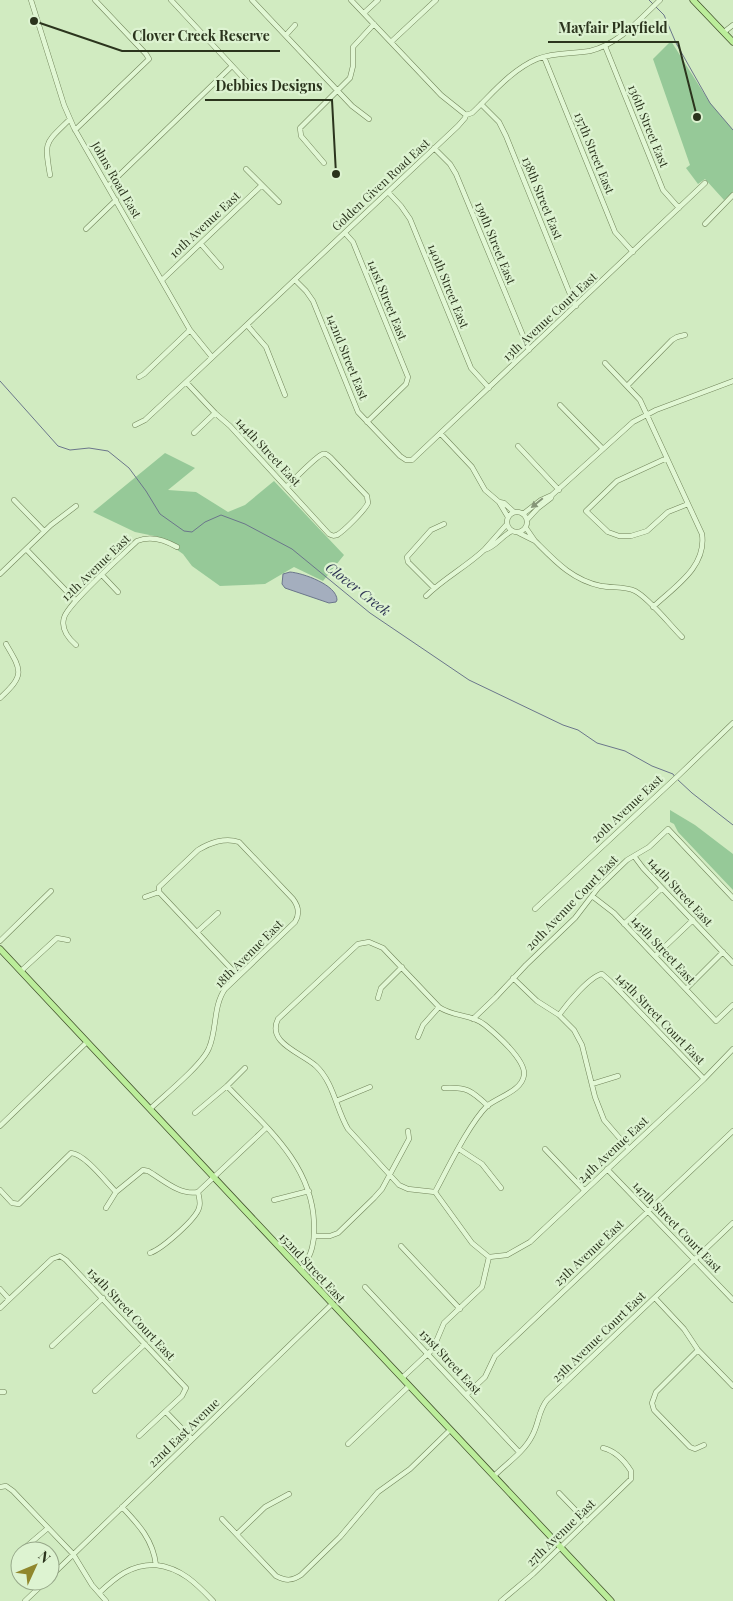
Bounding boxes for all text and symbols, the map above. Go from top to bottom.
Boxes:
callout: Mayfair Playfield [548,13,678,42]
text: Mayfair Playfield [558,18,668,37]
callout: Clover Creek Reserve [122,22,280,51]
text: Clover Creek Reserve [132,26,270,45]
callout: Debbies Designs [205,71,332,100]
text: Debbies Designs [215,76,323,95]
street label: 136th Street East [625,82,673,170]
street label: 137th Street East [571,109,619,197]
street label: Golden Given Road East [328,134,433,234]
street label: Johns Road East [88,137,146,221]
street label: 138th Street East [519,154,567,242]
street label: 10th Avenue East [166,187,244,261]
street label: 139th Street East [472,199,520,287]
street label: 140th Street East [425,241,473,331]
street label: 141st Street East [365,257,412,343]
street label: 13th Avenue Court East [499,268,600,364]
street label: 142nd Street East [323,311,373,403]
street label: 144th Street East [233,413,305,490]
one-way arrow [531,498,544,509]
street label: 12th Avenue East [58,530,134,604]
water label: Clover Creek [322,557,395,620]
street label: 20th Avenue East [587,770,666,846]
street label: 20th Avenue Court East [522,851,621,953]
street label: 144th Street East [645,853,717,930]
street label: 145th Street East [628,912,700,987]
street label: 18th Avenue East [211,915,286,991]
street label: 145th Street Court East [613,969,709,1068]
street label: 24th Avenue East [574,1112,652,1186]
street label: 147th Street Court East [630,1177,726,1276]
street label: 25th Avenue East [550,1215,627,1289]
street label: 152nd Street East [276,1229,350,1306]
street label: 154th Street Court East [84,1263,180,1364]
street label: 25th Avenue Court East [548,1287,649,1385]
street label: 151st Street East [416,1325,486,1398]
street label: 22nd East Avenue [144,1394,222,1471]
street label: 27th Avenue East [522,1495,599,1569]
north arrow [10,1541,60,1591]
text: N [34,1546,55,1567]

